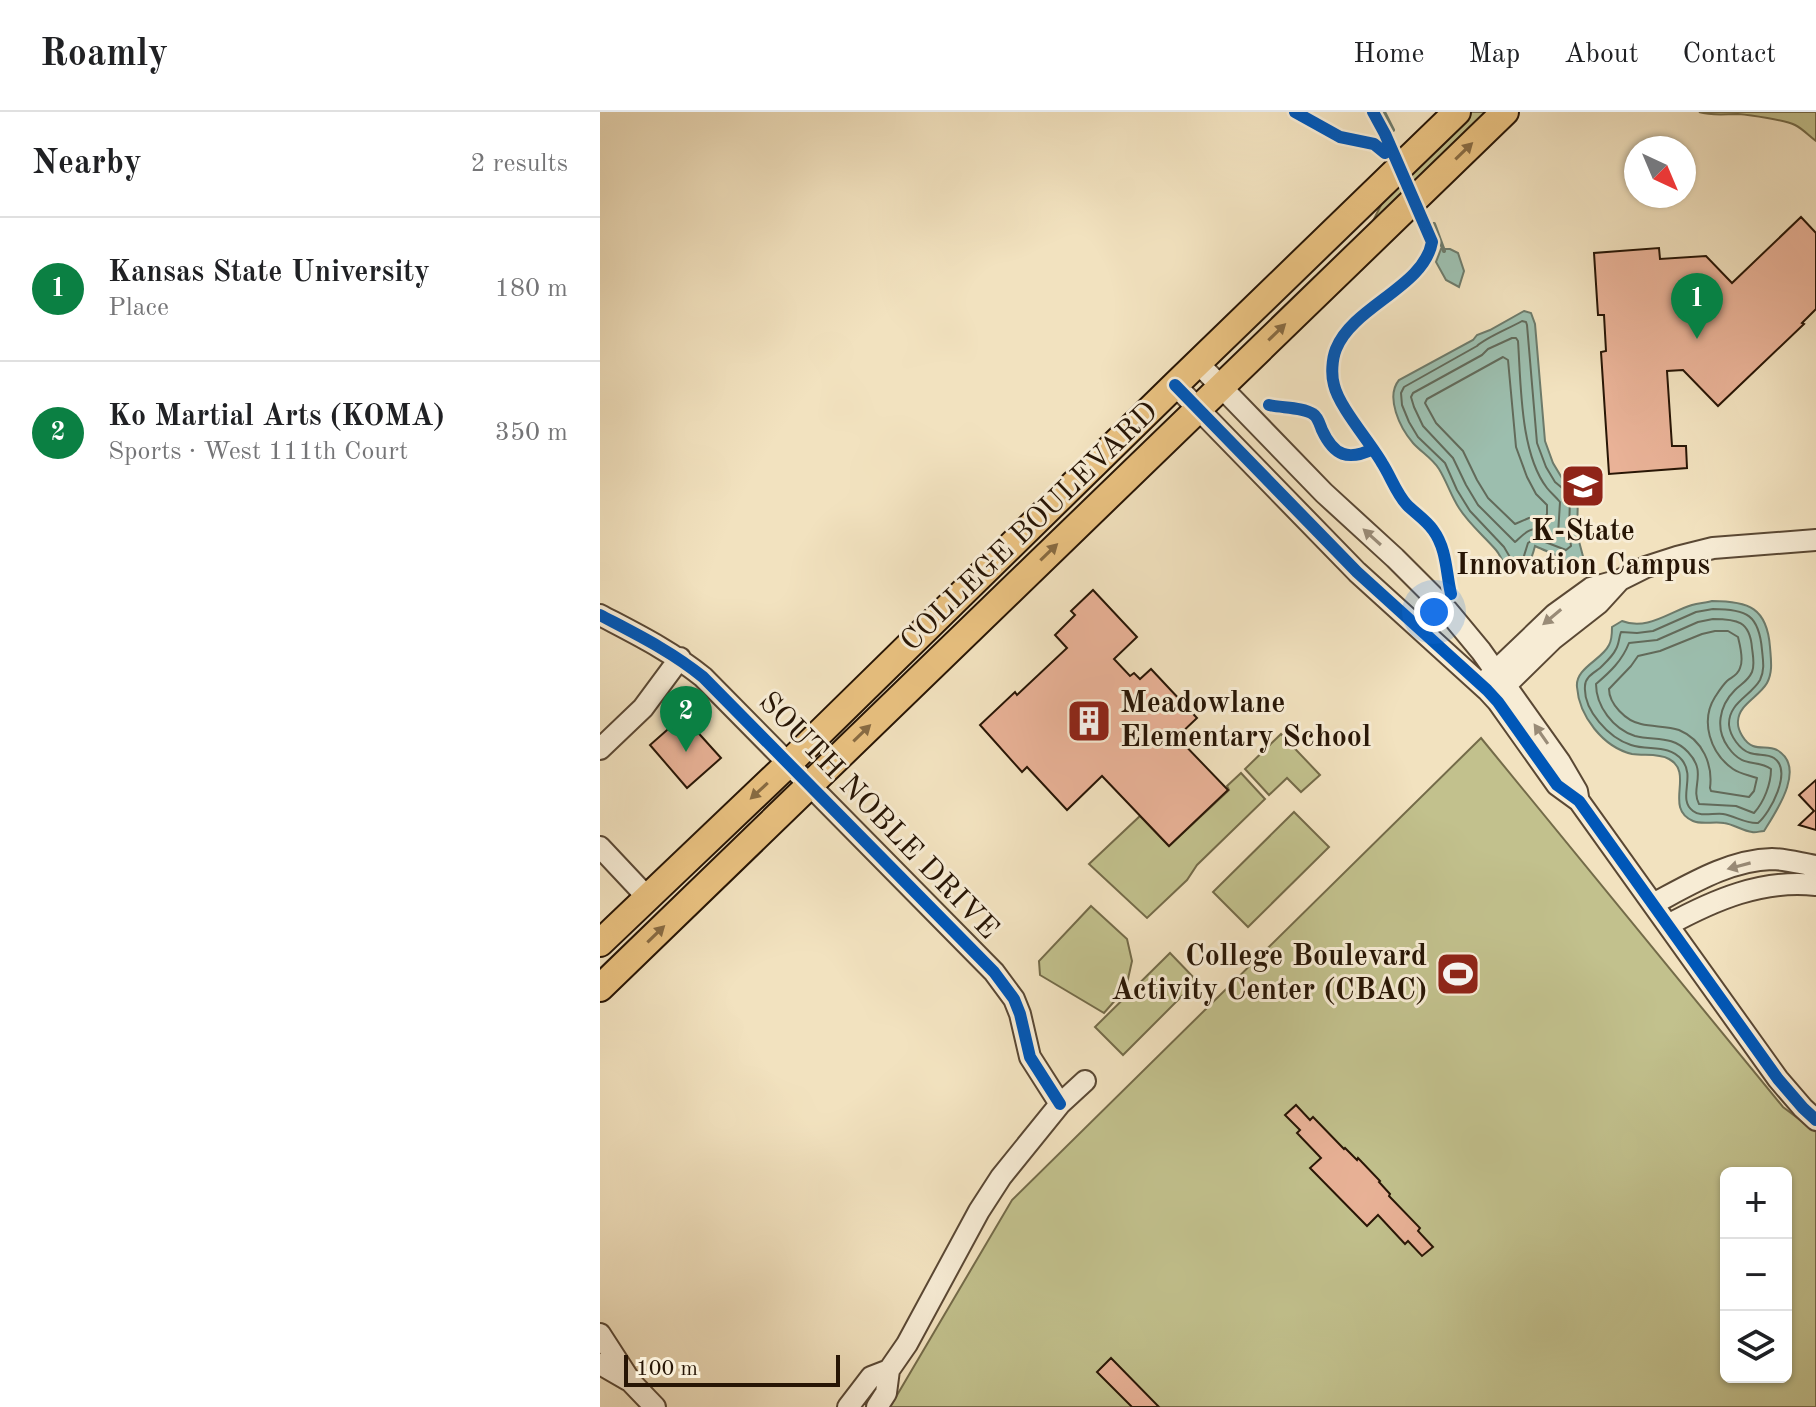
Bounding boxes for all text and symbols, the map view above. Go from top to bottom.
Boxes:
text: Roamly [40,36,168,74]
text: Home [1353,41,1424,69]
text: Map [1468,41,1520,69]
text: About [1564,41,1639,69]
text: Contact [1683,41,1776,69]
north arrow [1624,136,1696,208]
one-way arrow [1454,143,1473,161]
text: Nearby [32,147,142,181]
text: 2 results [470,151,568,177]
text: Kansas State University [108,258,430,288]
pin: 1 [1671,273,1723,339]
text: 1 [50,276,66,302]
text: 180 m [495,276,568,302]
text: Place [108,295,169,321]
one-way arrow [1267,323,1286,342]
street label: COLLEGE BOULEVARD [896,397,1164,657]
text: Ko Martial Arts (KOMA) [108,402,445,432]
text: 2 [50,420,66,446]
text: 350 m [495,420,568,446]
text: Sports · West 111th Court [108,439,408,465]
school or university icon: K-State Innovation Campus [1559,462,1607,510]
place label: K-State Innovation Campus [1456,517,1710,581]
one-way arrow [1363,529,1382,547]
one-way arrow [1040,543,1059,561]
your location [1414,592,1454,632]
one-way arrow [1543,608,1563,625]
pin: 2 [660,686,712,752]
street label: SOUTH NOBLE DRIVE [753,687,1003,945]
place label: Meadowlane Elementary School [1120,689,1371,753]
building icon: Meadowlane Elementary School [1065,697,1113,745]
one-way arrow [1533,723,1549,745]
one-way arrow [852,724,871,743]
one-way arrow [750,782,769,800]
one-way arrow [1727,860,1752,872]
one-way arrow [646,925,665,943]
place label: College Boulevard Activity Center (CBAC) [1111,942,1427,1006]
sports icon: College Boulevard Activity Center (CBAC) [1434,950,1482,998]
map controls [1720,1167,1792,1383]
button: + [1720,1167,1792,1239]
button: − [1720,1239,1792,1311]
button: layers [1720,1311,1792,1383]
scale bar [624,1351,840,1387]
text: 100 m [636,1358,698,1380]

